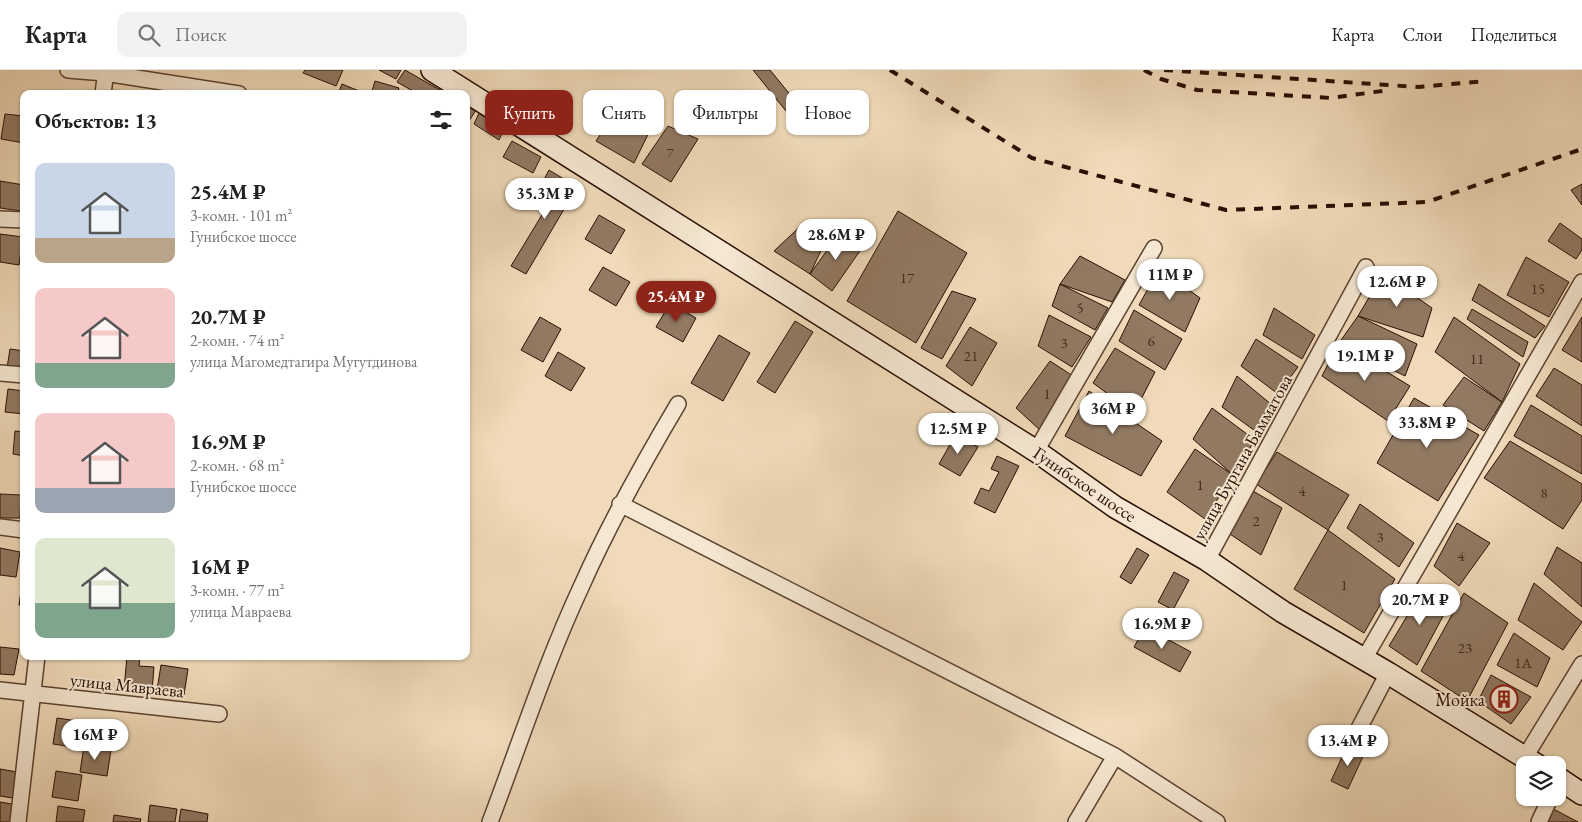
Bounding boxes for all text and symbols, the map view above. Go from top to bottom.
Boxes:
search box [117,12,467,57]
text: Карта [25,19,87,50]
icon: search [135,21,163,49]
text: Поиск [175,22,227,47]
text: Карта [1332,23,1375,46]
text: Слои [1403,23,1442,46]
text: Поделиться [1470,23,1557,46]
chip: Купить [485,90,573,135]
chip: Снять [583,90,664,135]
chip: Фильтры [674,90,776,135]
chip: Новое [786,90,869,135]
icon: filters [427,106,455,134]
text: Объектов: 13 [35,107,157,134]
house number: 7 [666,143,674,162]
text: 25.4M ₽ [190,178,266,205]
pin: 35.3M ₽ [499,178,591,220]
icon: home [75,183,135,243]
text: 35.3M ₽ [516,183,574,204]
text: 3-комн. · 101 m² [190,205,292,226]
pin: 28.6M ₽ [790,218,882,261]
text: 28.6M ₽ [807,224,865,245]
text: Гунибское шоссе [190,226,296,247]
pin: 11M ₽ [1135,258,1205,301]
text: 11M ₽ [1147,264,1193,285]
pin: 12.6M ₽ [1351,266,1443,308]
house number: 17 [900,268,915,287]
text: 12.6M ₽ [1368,271,1426,292]
house number: 15 [1531,279,1545,298]
pin: 25.4M ₽ [630,280,722,323]
text: 25.4M ₽ [647,286,705,307]
house number: 5 [1076,298,1084,317]
text: 20.7M ₽ [190,303,266,330]
icon: home [75,308,135,368]
text: 2-комн. · 74 m² [190,330,285,351]
house number: 6 [1147,331,1155,350]
house number: 3 [1060,333,1068,352]
pin: 19.1M ₽ [1319,340,1411,382]
text: 19.1M ₽ [1336,345,1394,366]
house number: 21 [964,346,978,365]
house number: 11 [1470,349,1484,368]
text: улица Магомедтагира Мугутдинова [190,351,417,372]
street label: улица Бургана Бамматова [1187,370,1297,544]
house number: 1 [1043,384,1051,403]
pin: 36M ₽ [1078,392,1148,435]
text: 36M ₽ [1090,398,1136,419]
pin: 33.8M ₽ [1381,406,1473,449]
pin: 12.5M ₽ [912,412,1004,455]
text: 33.8M ₽ [1398,412,1456,433]
text: 12.5M ₽ [929,418,987,439]
text: 16.9M ₽ [190,428,266,455]
icon: home [75,433,135,493]
street label: Гунибское шоссе [1029,441,1141,527]
text: 2-комн. · 68 m² [190,455,285,476]
house number: 1 [1196,475,1204,494]
text: Гунибское шоссе [190,476,296,497]
house number: 4 [1298,481,1306,500]
house number: 8 [1540,483,1548,502]
house number: 2 [1252,511,1260,530]
house number: 3 [1376,527,1384,546]
house number: 4 [1457,546,1465,565]
text: 16M ₽ [190,553,249,580]
icon: home [75,558,135,618]
house number: 1 [1340,575,1348,594]
text: 3-комн. · 77 m² [190,580,285,601]
pin: 20.7M ₽ [1374,584,1466,626]
text: 20.7M ₽ [1391,589,1449,610]
text: улица Мавраева [190,601,292,622]
pin: 16.9M ₽ [1116,608,1208,650]
text: 16.9M ₽ [1133,613,1191,634]
house number: 23 [1458,638,1472,657]
house number: 1А [1514,653,1532,672]
street label: улица Мавраева [69,668,186,702]
building icon: Мойка [1489,684,1519,714]
place label: Мойка [1435,688,1486,711]
pin: 16M ₽ [60,718,130,761]
text: 16M ₽ [72,724,118,745]
pin: 13.4M ₽ [1302,724,1394,767]
text: 13.4M ₽ [1319,730,1377,751]
map controls [1516,756,1566,806]
button: layers [1516,756,1566,806]

